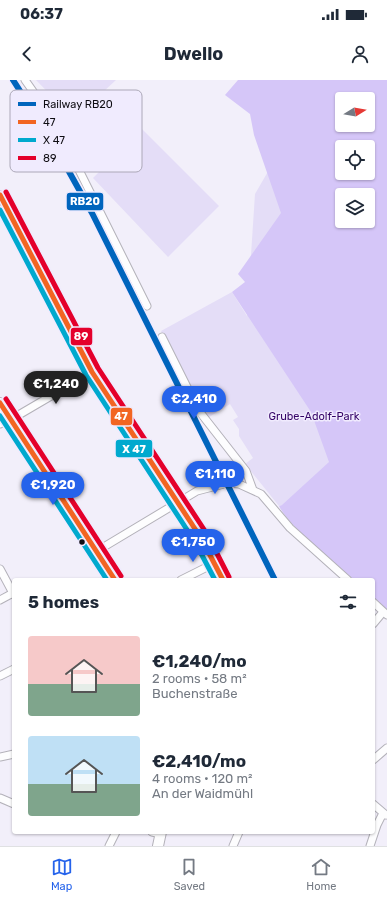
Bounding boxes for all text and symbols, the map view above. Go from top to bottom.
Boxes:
text: 06:37 [20,5,63,23]
icon: back [16,43,38,65]
text: Dwello [164,43,223,65]
icon: person [349,43,371,65]
legend [10,90,142,172]
north arrow [335,92,375,132]
map controls [335,92,375,228]
text: Railway RB20 [43,98,113,111]
text: 47 [43,116,56,129]
text: X 47 [43,134,65,147]
button: locate [335,140,375,180]
text: 89 [43,152,57,165]
button: layers [335,188,375,228]
line badge: RB20 [66,192,104,211]
text: RB20 [70,195,100,208]
line badge: 89 [70,327,93,346]
text: 89 [74,330,88,343]
pin: €1,240 [23,371,89,405]
text: €1,240 [33,376,79,391]
pin: €2,410 [161,386,227,420]
text: €2,410 [171,391,217,406]
line badge: 47 [110,407,133,426]
text: 47 [114,410,128,423]
park label: Grube-Adolf-Park [269,410,360,423]
line badge: X 47 [115,439,153,458]
text: X 47 [122,443,146,456]
pin: €1,110 [182,461,248,495]
text: €1,110 [194,466,236,481]
pin: €1,920 [20,472,86,506]
text: €1,920 [30,477,76,492]
pin: €1,750 [160,529,226,563]
text: €1,750 [171,534,215,549]
unlabelled marker [77,537,87,547]
icon: filters [337,591,359,613]
text: 5 homes [28,592,99,612]
text: €1,240/mo [152,651,247,671]
icon: home [60,652,108,700]
text: 2 rooms · 58 m² [152,671,247,686]
text: Buchenstraße [152,686,237,701]
text: €2,410/mo [152,751,246,771]
icon: home [60,752,108,800]
text: 4 rooms · 120 m² [152,771,252,786]
text: An der Waidmühl [152,786,253,801]
tab: Map [51,856,73,893]
tab: Saved [174,856,205,893]
tab: Home [306,856,336,893]

